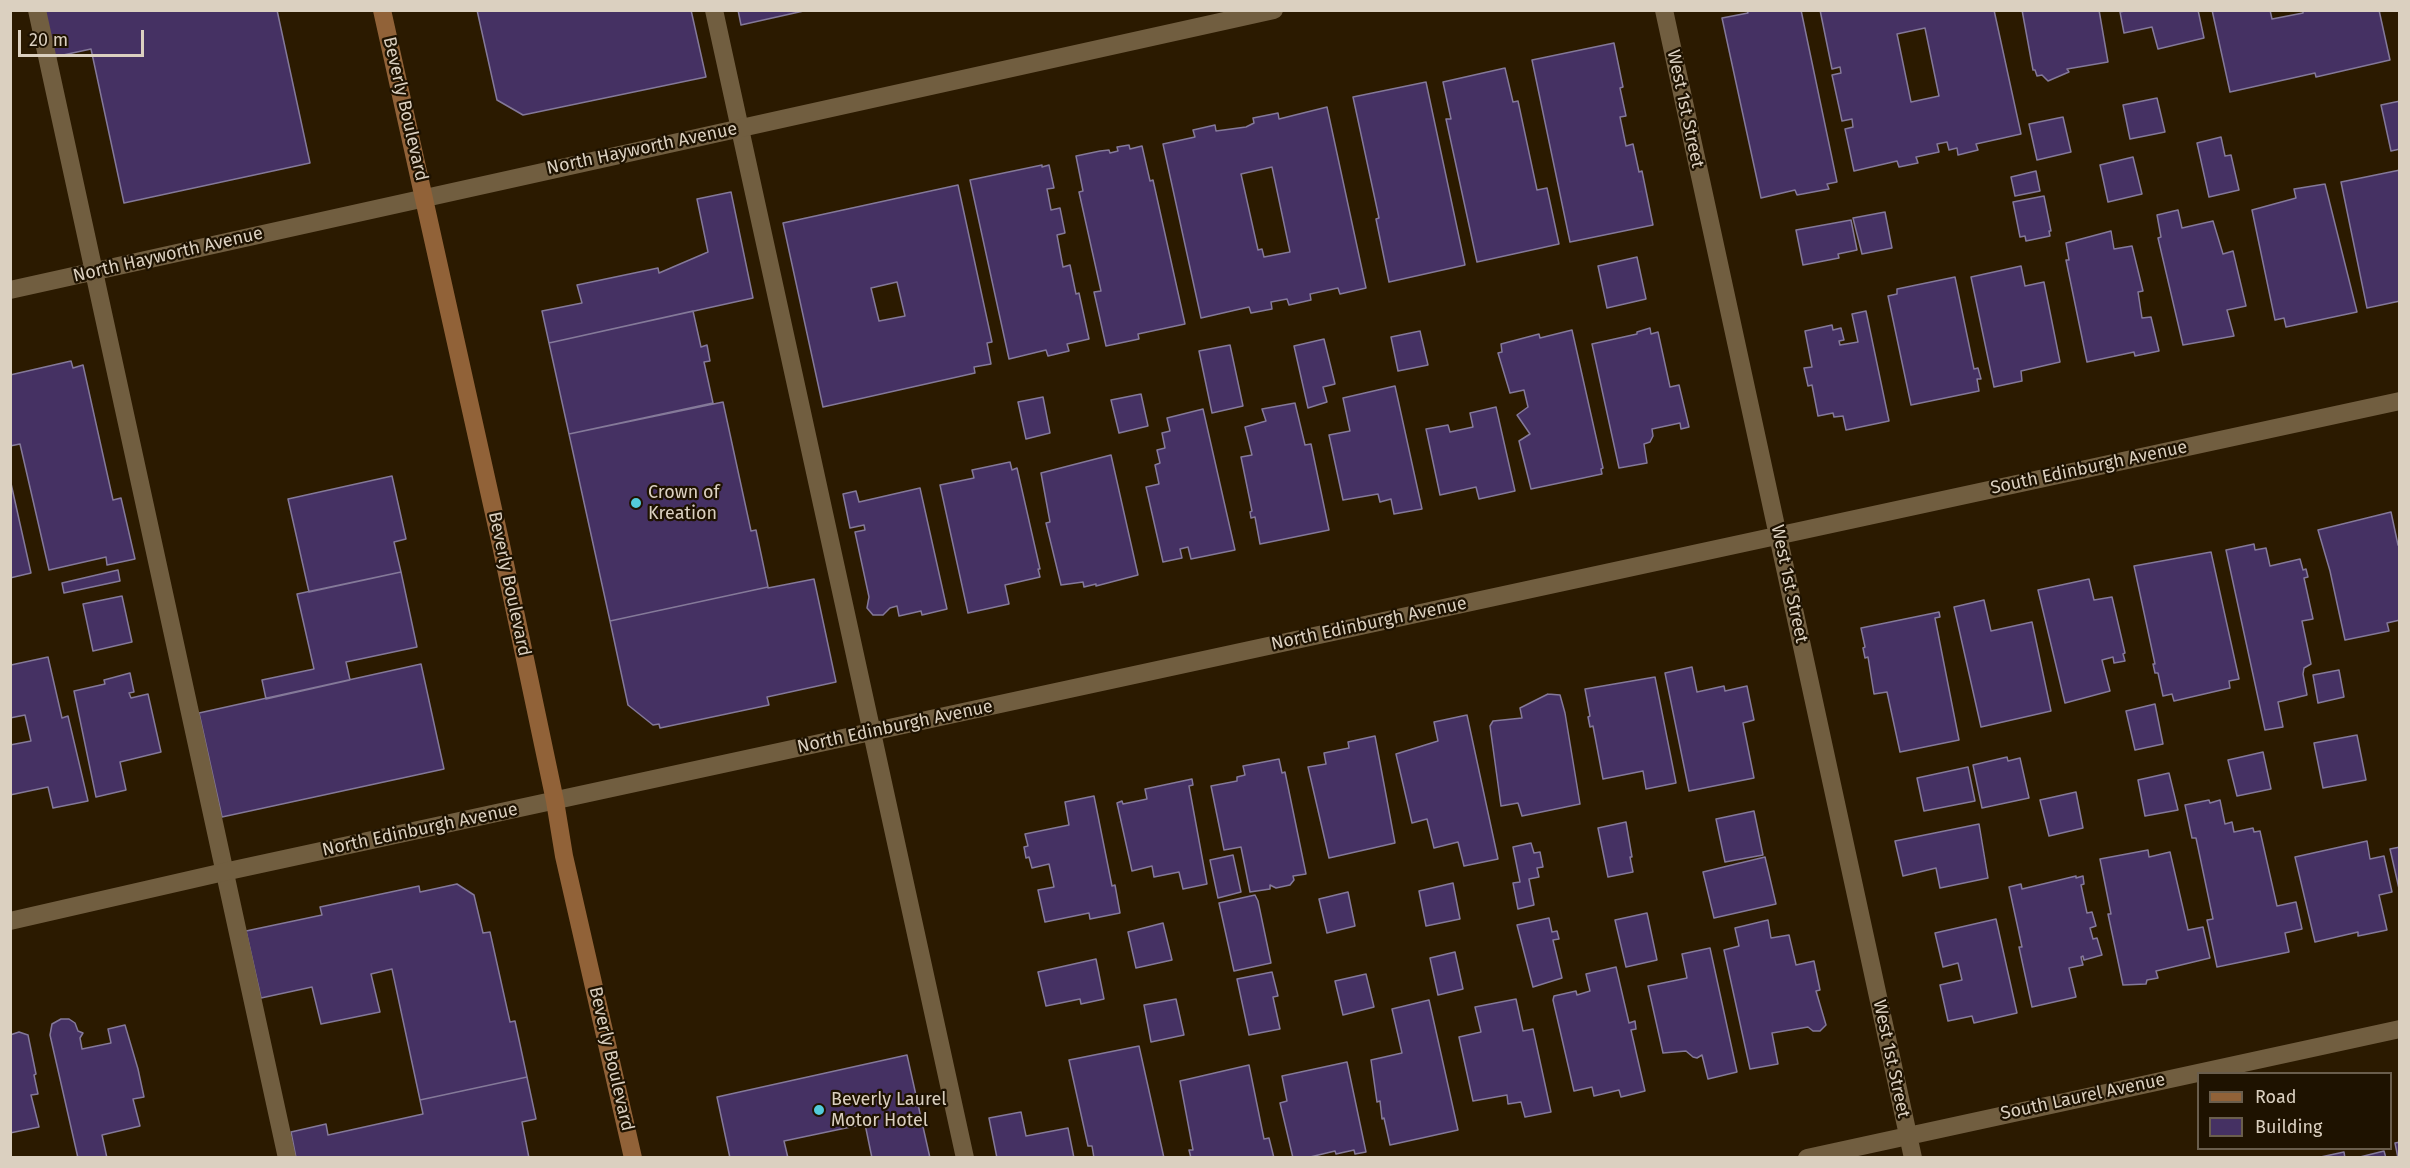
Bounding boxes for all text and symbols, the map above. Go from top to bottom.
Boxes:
scale bar [21,18,147,56]
text: 20 m [29,29,68,51]
street label: Beverly Boulevard [378,35,432,183]
street label: West 1st Street [1662,48,1708,170]
street label: North Hayworth Avenue [545,118,739,180]
street label: North Hayworth Avenue [71,223,265,287]
street label: South Edinburgh Avenue [1989,437,2189,499]
place label: Crown of Kreation [648,482,719,524]
marker: Crown of Kreation [629,496,643,510]
street label: Beverly Boulevard [483,510,535,658]
street label: West 1st Street [1766,523,1812,645]
street label: North Edinburgh Avenue [1269,593,1469,655]
street label: North Edinburgh Avenue [795,696,995,758]
street label: North Edinburgh Avenue [320,799,520,861]
street label: Beverly Boulevard [584,985,638,1133]
street label: West 1st Street [1868,998,1914,1120]
street label: South Laurel Avenue [1999,1069,2167,1125]
legend [2197,1072,2392,1150]
text: Road [2255,1086,2297,1108]
place label: Beverly Laurel Motor Hotel [831,1089,946,1132]
marker: Beverly Laurel Motor Hotel [812,1103,826,1117]
text: Building [2255,1116,2322,1138]

